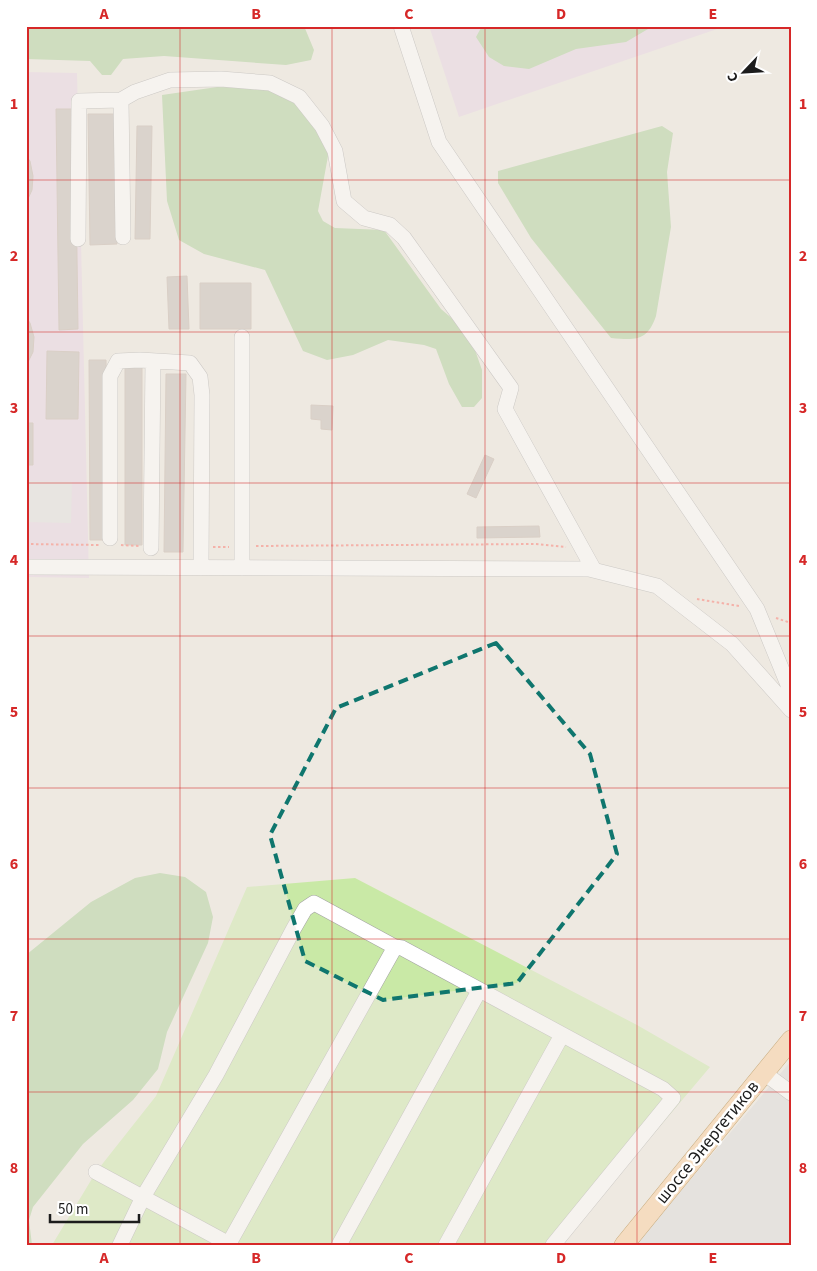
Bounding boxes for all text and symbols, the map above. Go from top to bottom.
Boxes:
text: A [98,3,109,25]
text: B [251,3,261,25]
text: C [404,3,414,25]
text: D [556,3,566,25]
text: E [709,3,717,25]
north arrow [720,48,770,98]
text: С [722,69,744,85]
text: 1 [10,93,18,115]
text: 1 [799,93,807,115]
text: 2 [10,245,18,267]
text: 2 [799,245,807,267]
text: 3 [10,397,18,419]
text: 3 [799,397,807,419]
text: 4 [10,549,19,571]
text: 4 [799,549,808,571]
text: 5 [10,701,18,723]
text: 5 [799,701,807,723]
text: 6 [10,853,18,875]
text: 6 [799,853,807,875]
text: 7 [10,1005,18,1027]
text: 7 [799,1005,807,1027]
street label: шоссе Энергетиков [650,1075,765,1209]
text: 8 [10,1157,18,1179]
text: 8 [799,1157,807,1179]
scale bar [50,1191,139,1223]
text: 50 m [58,1199,88,1220]
text: A [98,1247,109,1269]
text: B [251,1247,261,1269]
text: C [404,1247,414,1269]
text: D [556,1247,566,1269]
text: E [709,1247,717,1269]

